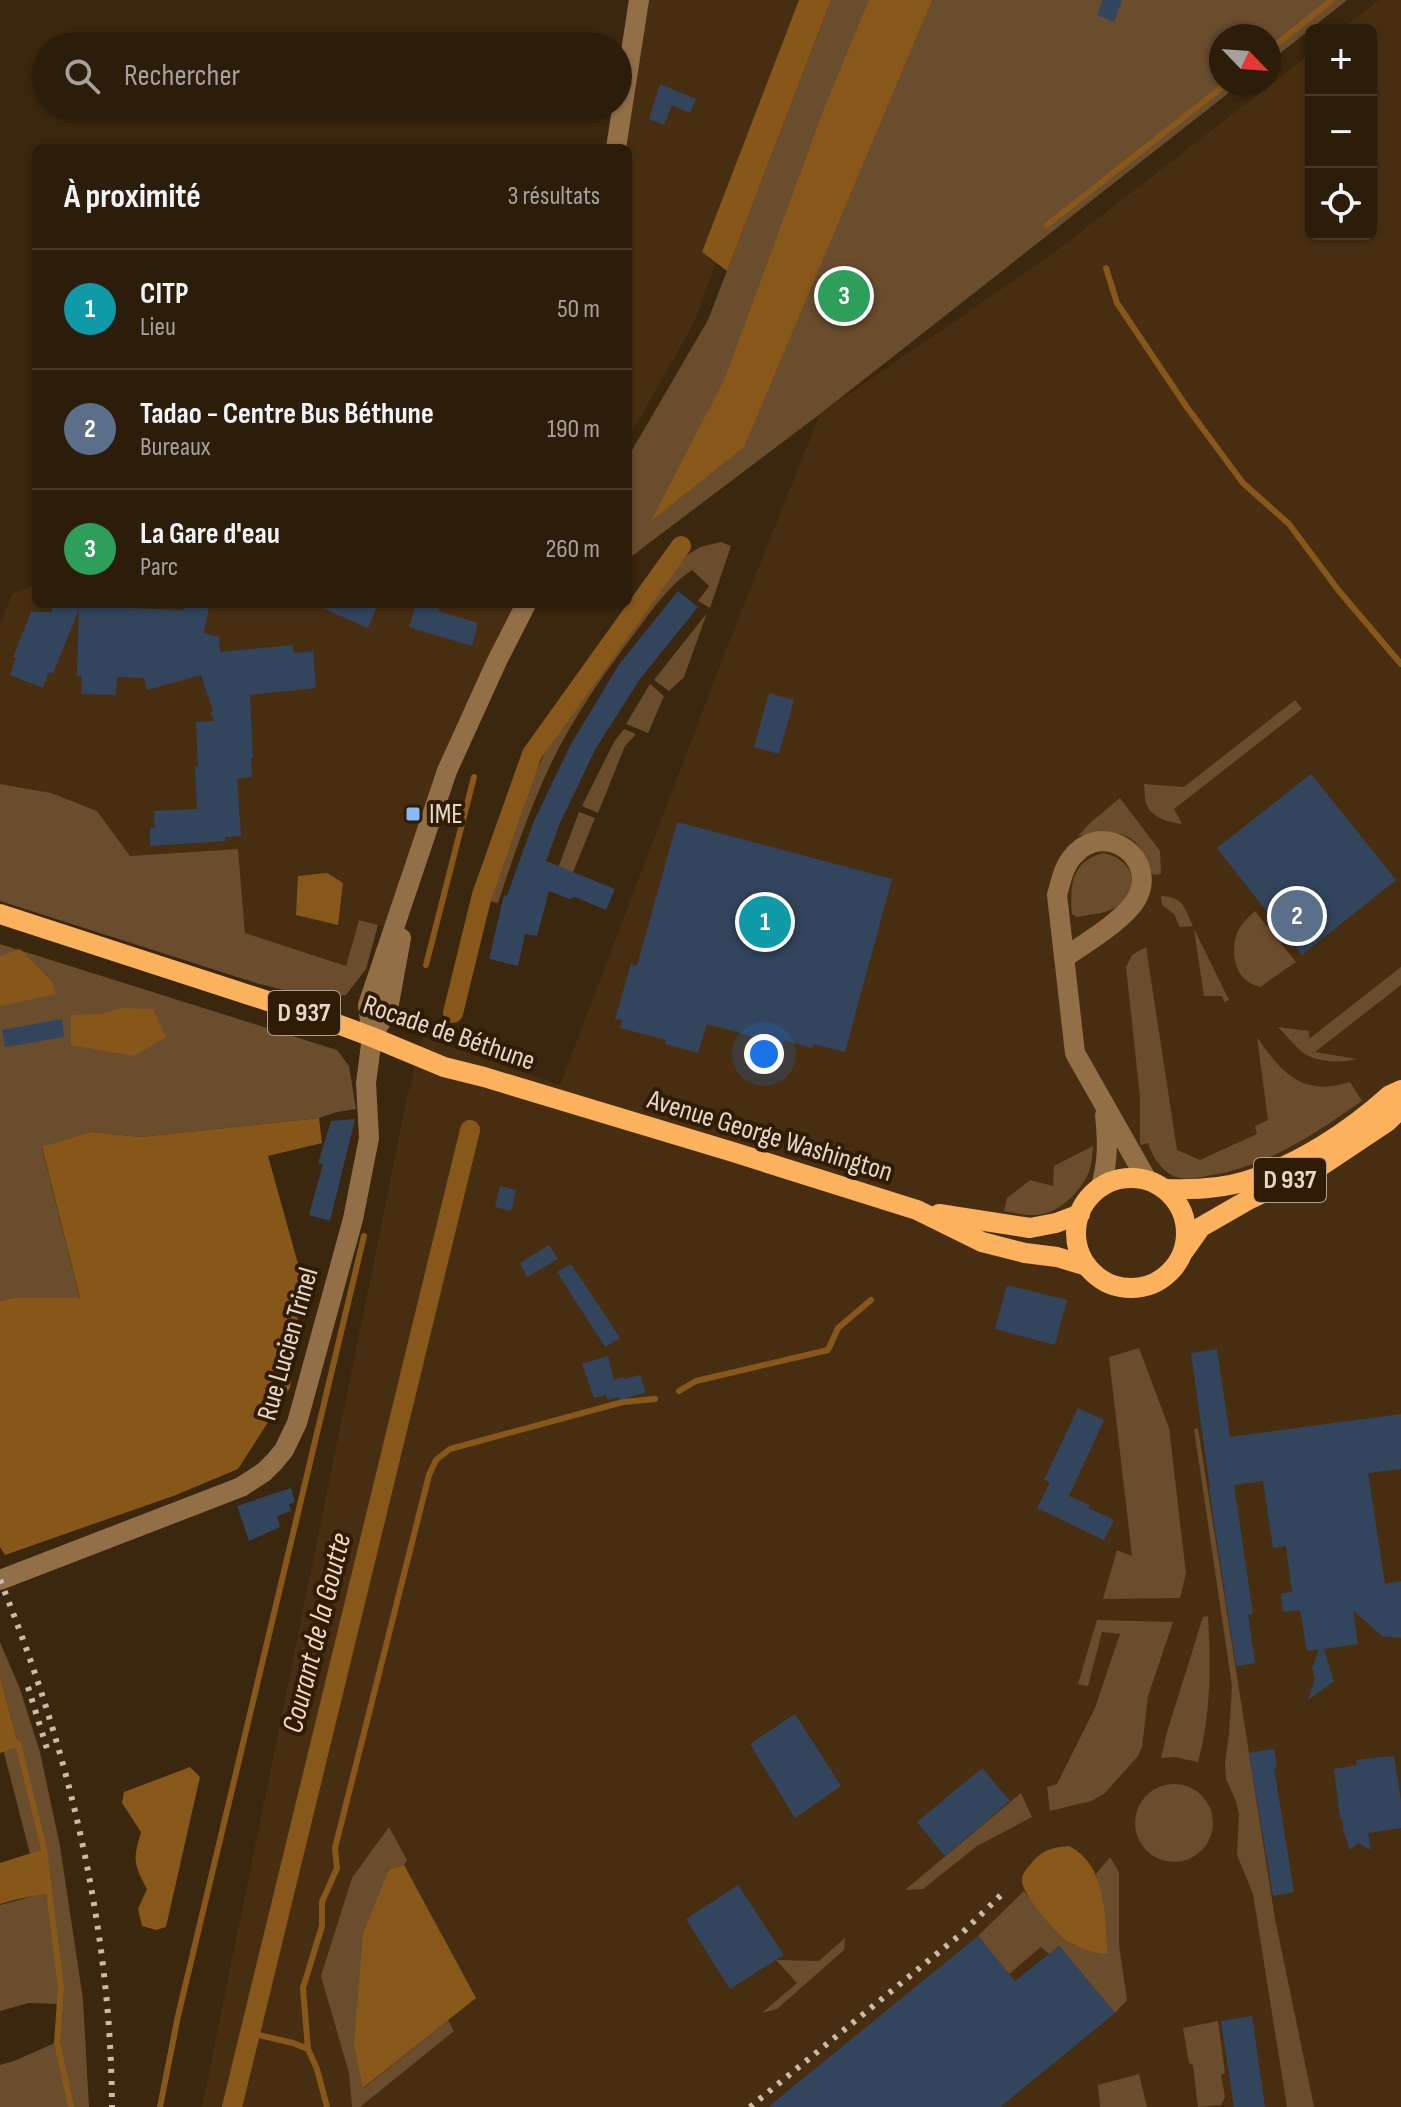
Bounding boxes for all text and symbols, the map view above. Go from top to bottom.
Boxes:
north arrow [1209,24,1281,96]
map controls [1305,24,1377,240]
button: + [1305,24,1377,96]
search box [32,32,632,120]
icon: search [60,54,104,98]
text: Rechercher [124,58,240,94]
button: − [1305,96,1377,168]
button: locate [1305,168,1377,240]
text: À proximité [64,176,201,217]
text: 3 résultats [508,181,600,212]
pin: 3 [818,266,870,326]
text: CITP [140,276,189,312]
text: 1 [85,294,95,325]
text: 50 m [557,294,600,325]
text: Lieu [140,312,176,343]
text: Tadao - Centre Bus Béthune [140,396,434,432]
text: 2 [84,414,96,445]
text: 190 m [547,414,600,445]
text: Bureaux [140,432,211,463]
text: La Gare d'eau [140,516,280,552]
text: 3 [84,534,96,565]
text: 260 m [545,534,600,565]
text: Parc [140,552,178,583]
place label: IME [429,798,463,831]
marker: IME [404,805,422,823]
pin: 2 [1271,886,1323,946]
pin: 1 [739,892,791,952]
street label: Rocade de Béthune [359,988,539,1078]
road number: D 937 [268,991,340,1035]
your location [744,1034,784,1074]
street label: Avenue George Washington [643,1083,896,1189]
road number: D 937 [1254,1158,1326,1202]
street label: Rue Lucien Trinel [250,1264,326,1424]
water label: Courant de la Goutte [275,1529,359,1737]

